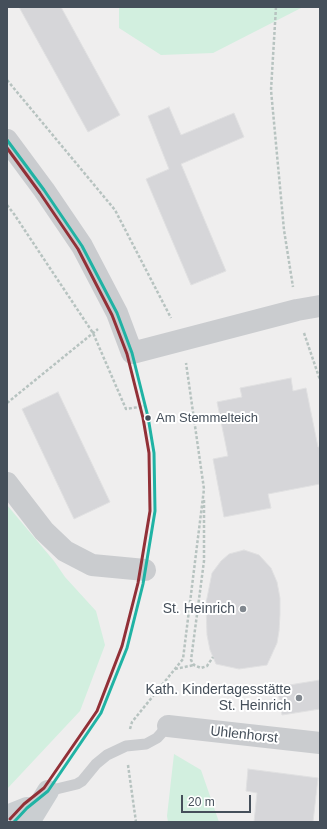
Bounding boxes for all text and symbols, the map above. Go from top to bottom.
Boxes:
place label: Am Stemmelteich [156,410,258,426]
marker: Am Stemmelteich [143,413,153,423]
place label: St. Heinrich [163,601,235,617]
marker: St. Heinrich [238,604,248,614]
place label: Kath. Kindertagesstätte St. Heinrich [145,682,291,714]
marker: Kath. Kindertagesstätte St. Heinrich [294,693,304,703]
street label: Uhlenhorst [209,723,279,747]
scale bar [183,787,253,813]
text: 20 m [188,795,215,809]

